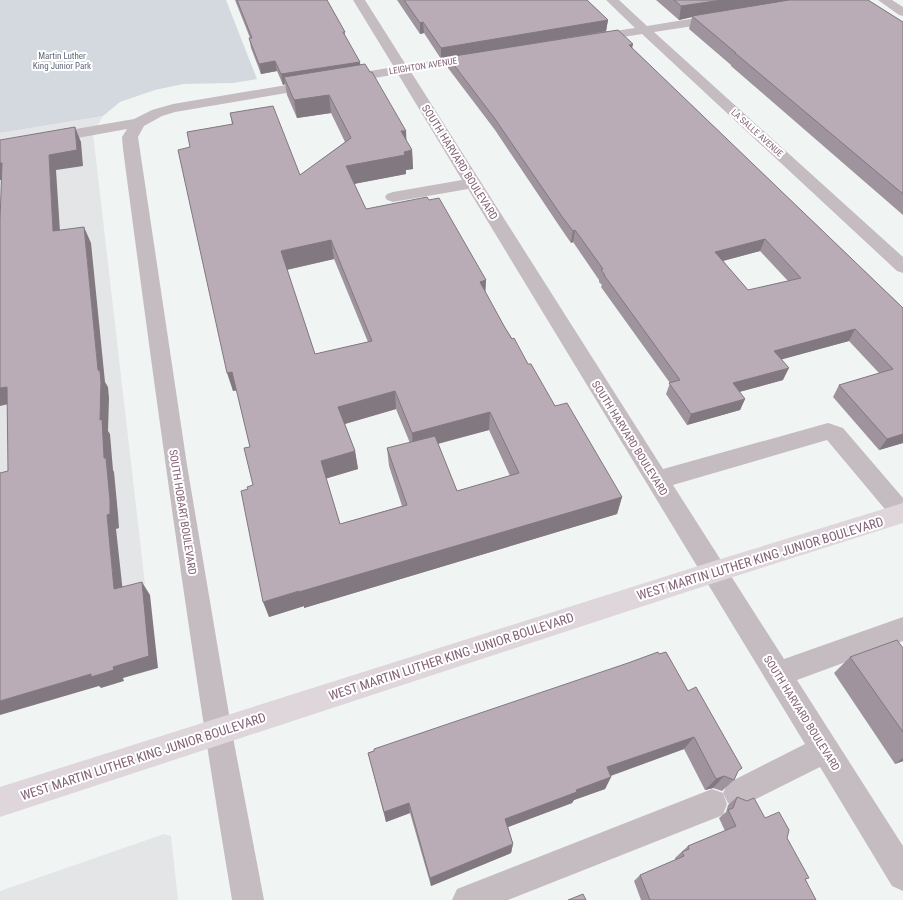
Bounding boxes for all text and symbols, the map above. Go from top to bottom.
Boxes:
park label: Martin Luther King Junior Park [33,51,91,71]
street label: LEIGHTON AVENUE [388,56,458,76]
street label: SOUTH HARVARD BOULEVARD [419,102,500,222]
street label: LA SALLE AVENUE [729,107,785,159]
street label: SOUTH HARVARD BOULEVARD [589,378,670,498]
street label: SOUTH HOBART BOULEVARD [166,449,199,576]
street label: WEST MARTIN LUTHER KING JUNIOR BOULEVARD [635,514,885,603]
street label: WEST MARTIN LUTHER KING JUNIOR BOULEVARD [327,610,576,703]
street label: SOUTH HARVARD BOULEVARD [761,653,842,773]
street label: WEST MARTIN LUTHER KING JUNIOR BOULEVARD [19,710,268,803]

